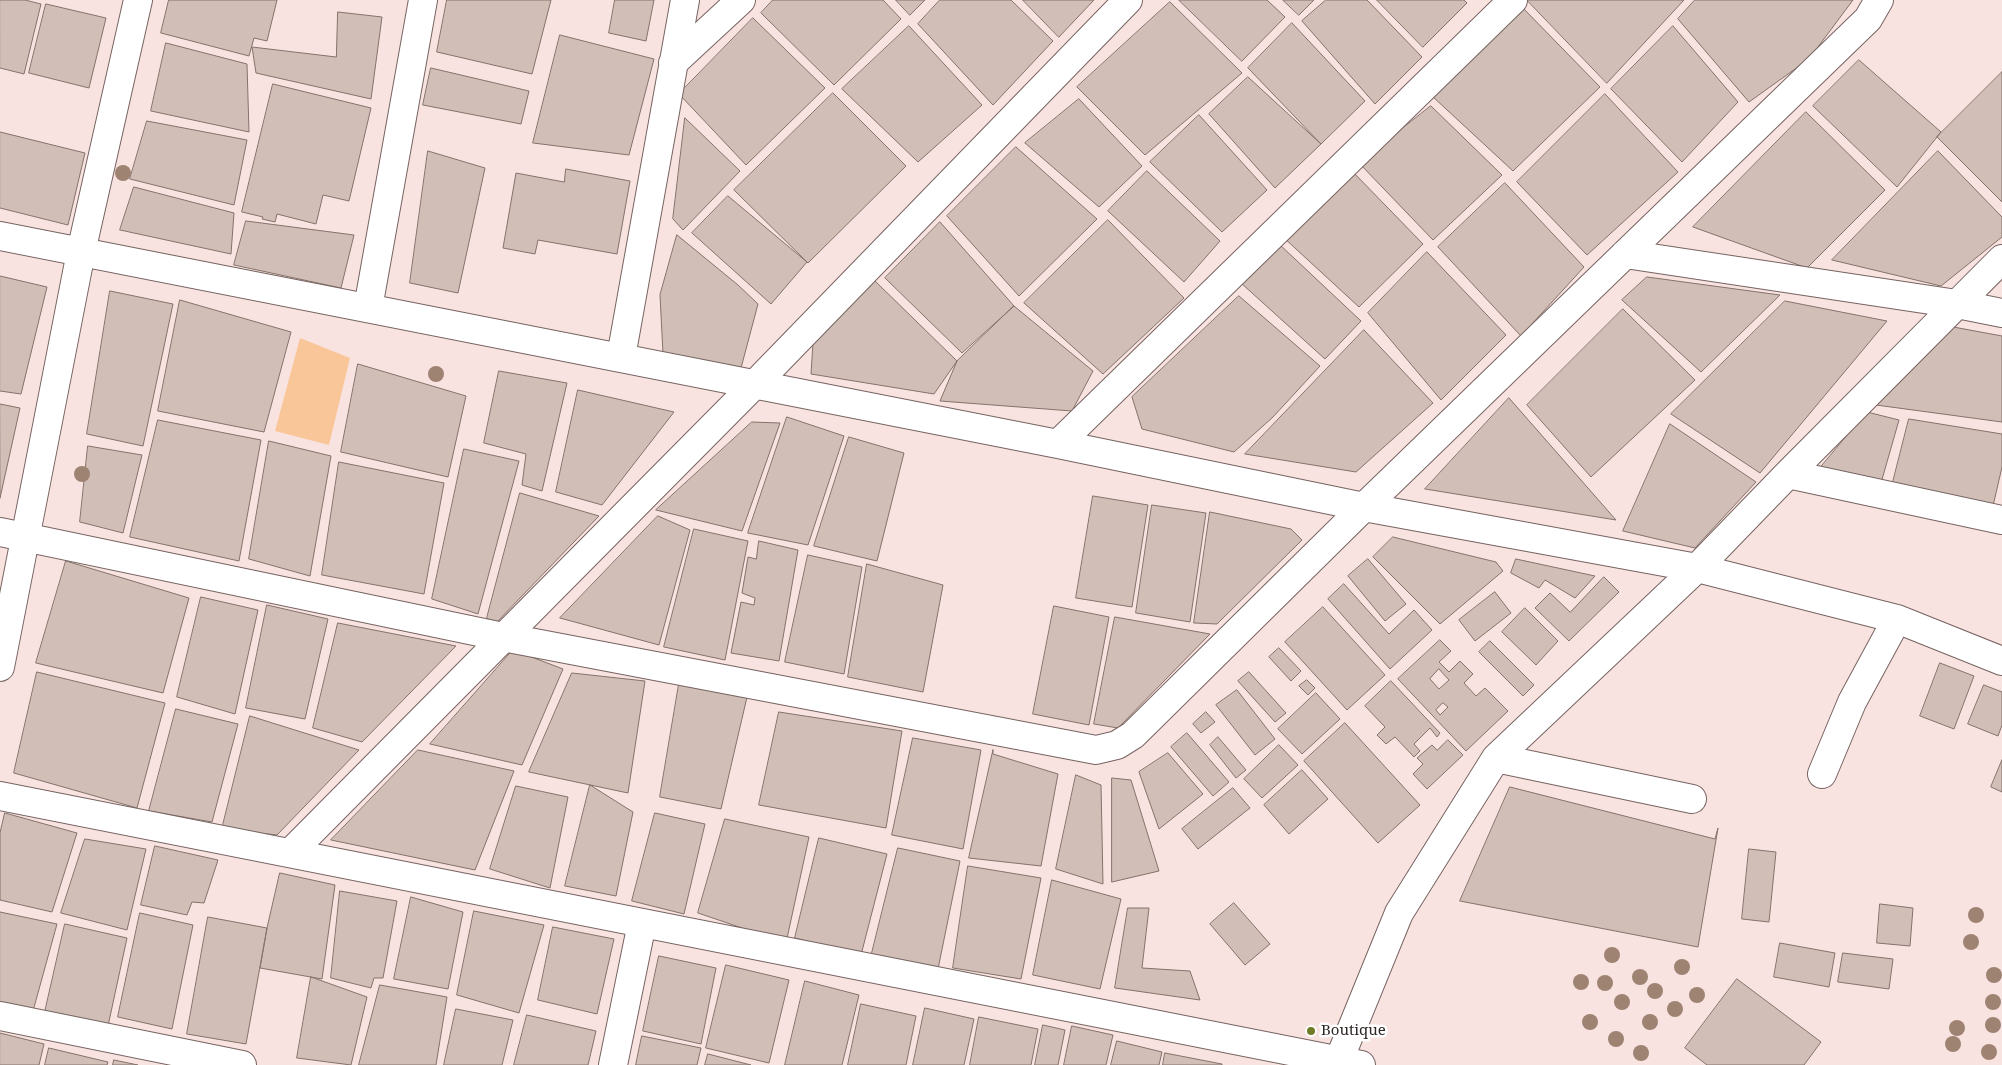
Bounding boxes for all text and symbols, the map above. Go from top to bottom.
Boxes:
place label: Boutique [1321,1022,1386,1040]
marker: Boutique [1305,1025,1317,1037]

